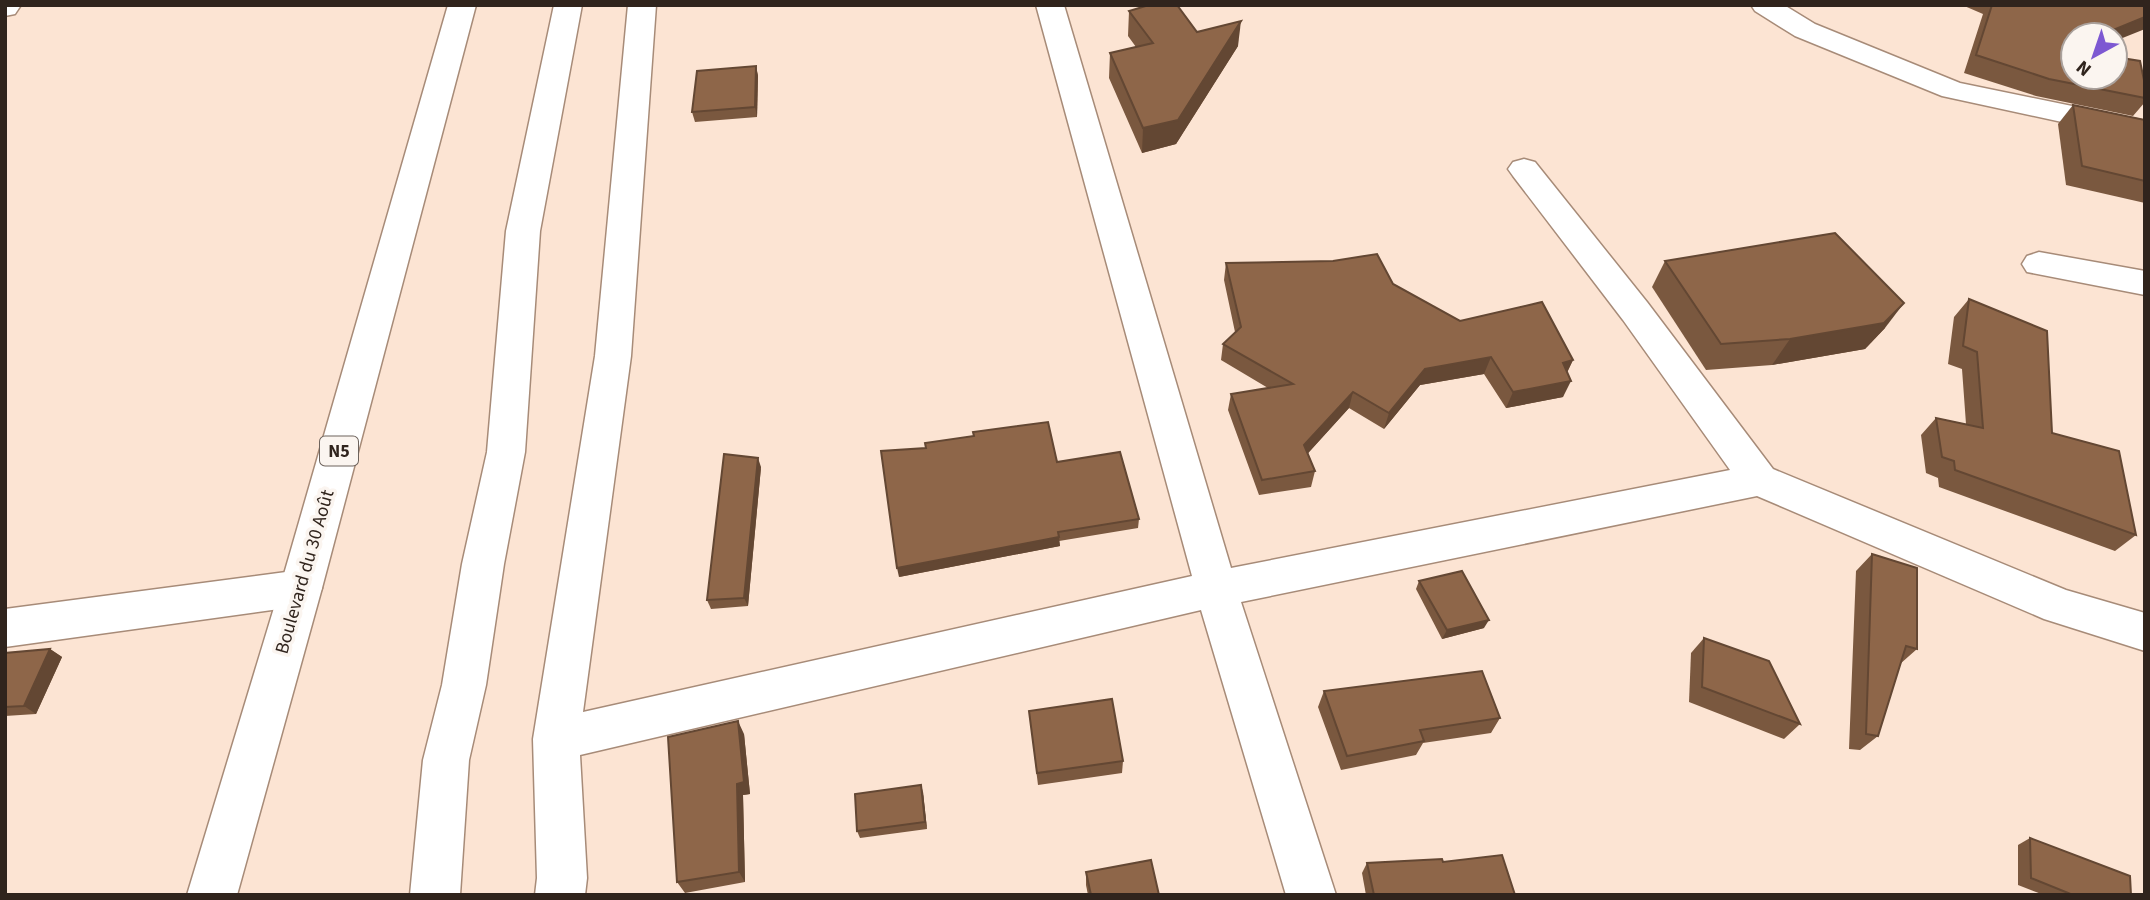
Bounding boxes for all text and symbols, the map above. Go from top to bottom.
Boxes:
north arrow [2059,21,2129,91]
text: N [2071,53,2098,82]
road number: N5 [320,436,358,466]
street label: Boulevard du 30 Août [269,486,342,657]

